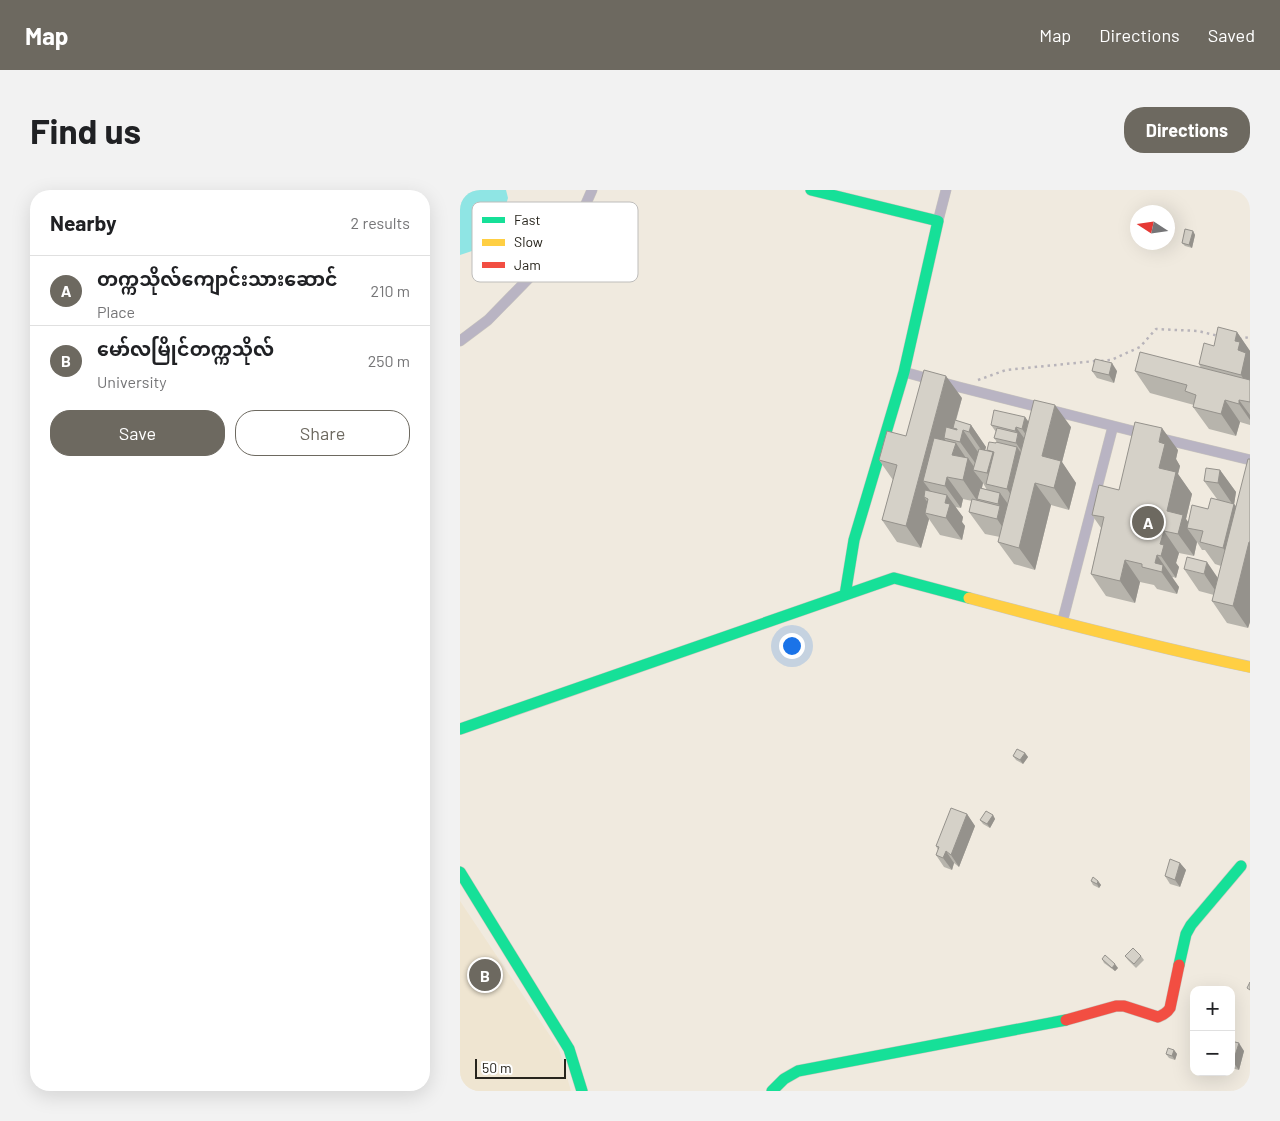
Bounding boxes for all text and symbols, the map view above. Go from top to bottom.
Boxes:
text: Map [25,21,68,50]
text: Map [1039,24,1071,46]
text: Directions [1099,24,1180,46]
text: Saved [1208,24,1255,46]
button: Directions [1124,107,1250,153]
text: Find us [30,109,141,151]
legend [472,202,638,282]
north arrow [1130,205,1175,250]
text: Nearby [50,210,116,235]
text: Fast [514,211,540,228]
text: 2 results [351,213,410,232]
text: Slow [514,233,543,250]
text: Jam [514,256,541,273]
text: တက္ကသိုလ်ကျောင်းသားဆောင် [97,267,338,290]
text: A [61,281,71,300]
text: 210 m [371,281,410,300]
text: Place [97,302,135,321]
text: မော်လမြိုင်တက္ကသိုလ် [97,337,274,360]
text: B [61,351,71,370]
text: 250 m [368,351,410,370]
text: University [97,372,167,391]
button: Save [50,410,225,456]
button: Share [235,410,410,456]
pin: A [1132,503,1164,541]
your location [779,633,805,659]
pin: B [469,956,501,994]
map controls [1190,986,1235,1076]
button: + [1190,986,1235,1031]
button: − [1190,1031,1235,1076]
scale bar [475,1056,566,1079]
text: 50 m [482,1059,511,1076]

